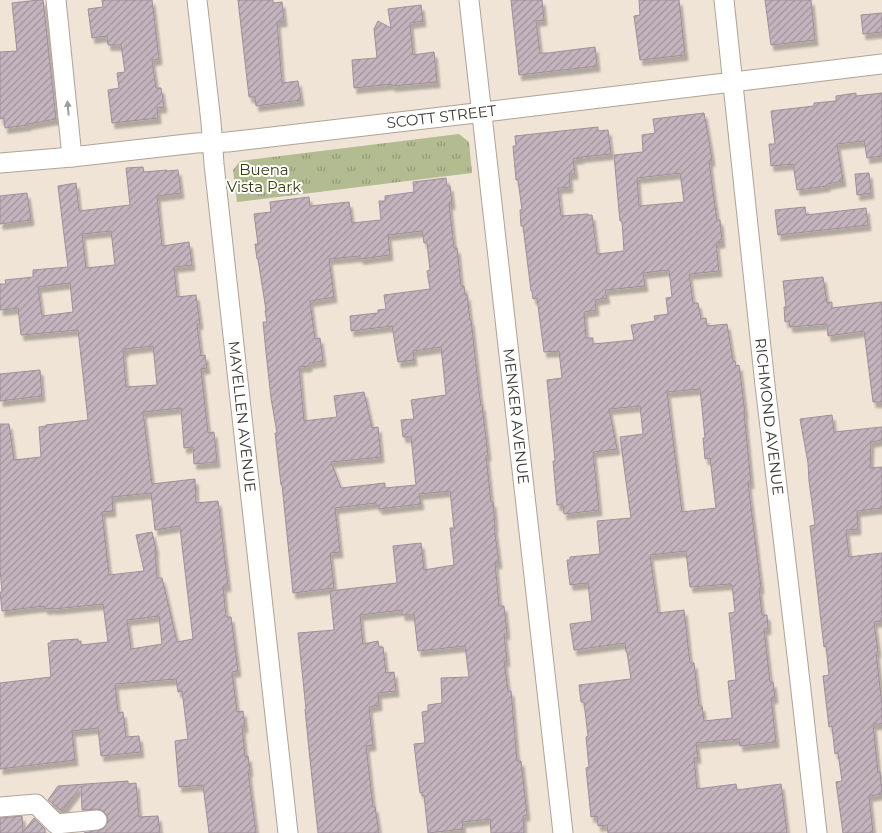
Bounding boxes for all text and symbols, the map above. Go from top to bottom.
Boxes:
one-way arrow [64,100,72,116]
street label: SCOTT STREET [385,101,498,132]
park label: Buena Vista Park [227,160,301,196]
street label: RICHMOND AVENUE [751,337,788,496]
street label: MAYELLEN AVENUE [225,340,260,493]
street label: MENKER AVENUE [499,347,534,485]

